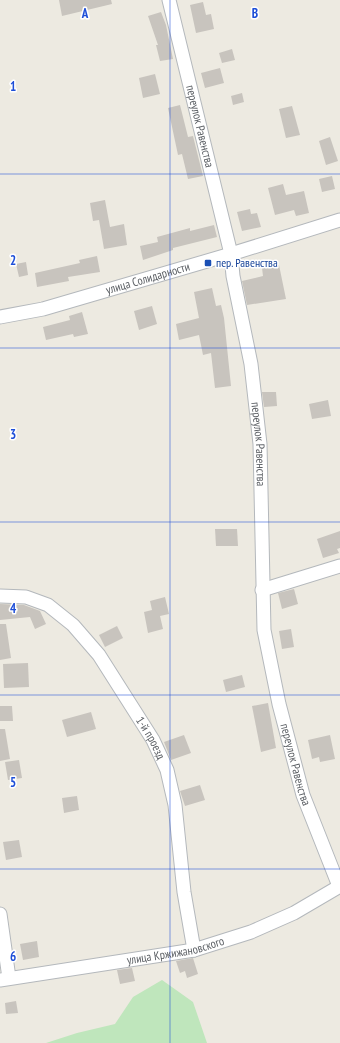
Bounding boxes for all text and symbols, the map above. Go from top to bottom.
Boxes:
text: A [81,5,89,22]
text: B [252,5,258,22]
text: 1 [10,78,16,95]
street label: переулок Равенства [183,83,218,169]
text: 2 [10,252,16,269]
place label: пер. Равенства [216,255,278,270]
street label: улица Солидарности [104,258,191,297]
marker: пер. Равенства [203,258,213,268]
street label: переулок Равенства [248,401,269,487]
text: 3 [10,426,16,443]
text: 4 [10,600,17,617]
street label: 1-й проезд [133,714,169,762]
street label: переулок Равенства [277,722,314,808]
text: 5 [10,774,16,791]
street label: улица Кржижановского [126,933,226,967]
text: 6 [10,948,16,965]

